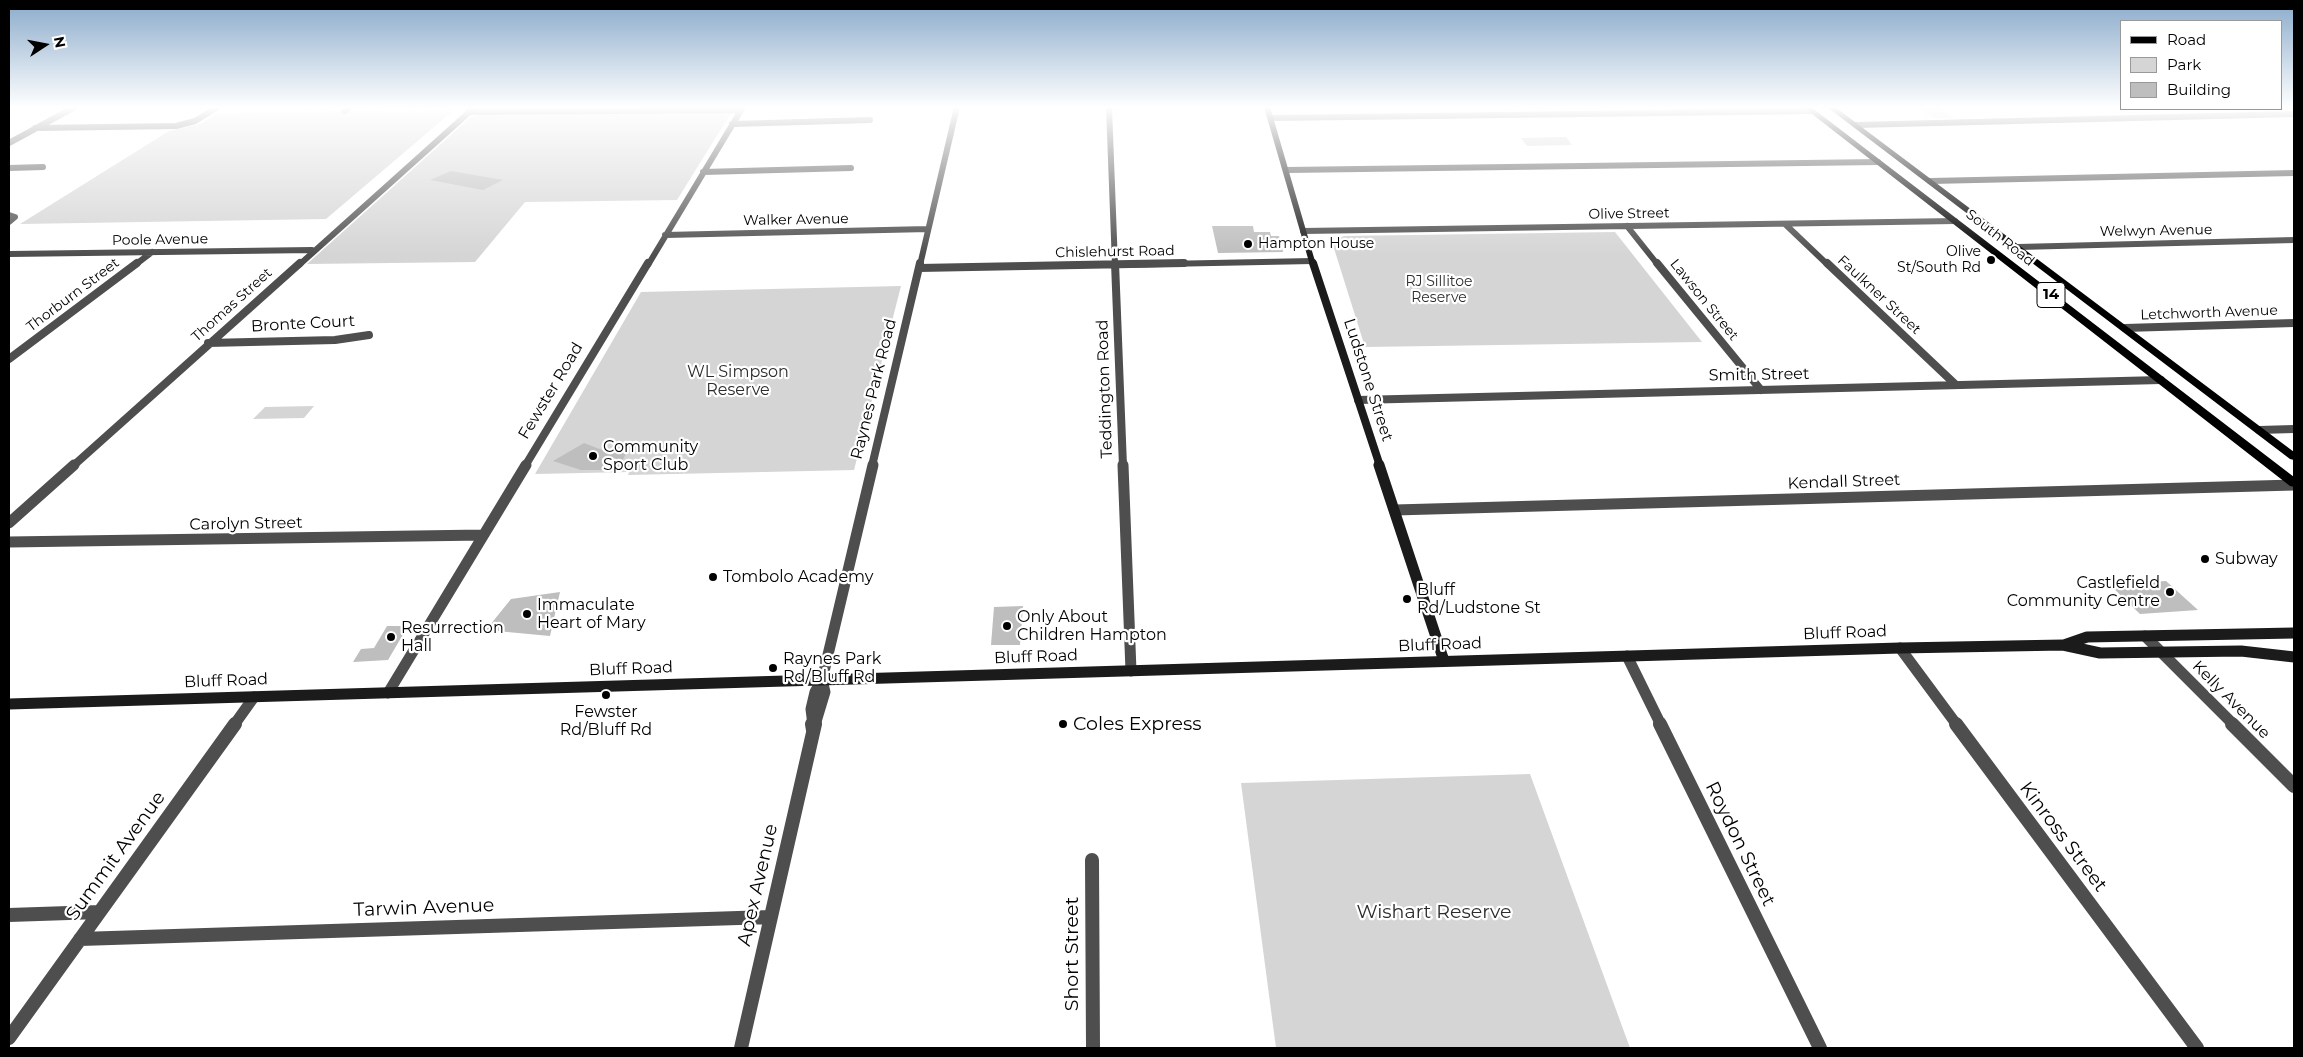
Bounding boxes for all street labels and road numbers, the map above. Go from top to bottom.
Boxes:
street label: Olive Street [1588,205,1670,223]
street label: South Road [1962,206,2038,270]
street label: Walker Avenue [743,211,849,229]
street label: Welwyn Avenue [2099,222,2213,240]
street label: Poole Avenue [112,231,208,249]
street label: Chislehurst Road [1055,243,1175,261]
street label: Faulkner Street [1834,252,1924,338]
street label: Thorburn Street [23,255,123,335]
street label: Lawson Street [1666,256,1742,344]
street label: Thomas Street [188,265,276,345]
road number: 14 [2037,282,2065,308]
street label: Letchworth Avenue [2140,302,2278,324]
street label: Bronte Court [251,312,355,336]
street label: Ludstone Street [1339,316,1397,444]
street label: Raynes Park Road [847,317,901,461]
street label: Teddington Road [1093,319,1117,459]
street label: Fewster Road [515,339,587,443]
street label: Smith Street [1708,365,1810,385]
street label: Kendall Street [1787,470,1901,494]
street label: Carolyn Street [189,513,303,535]
street label: Bluff Road [1803,622,1887,644]
street label: Bluff Road [1398,634,1482,656]
street label: Bluff Road [994,646,1078,668]
street label: Kelly Avenue [2188,657,2274,743]
street label: Bluff Road [589,658,673,680]
street label: Bluff Road [184,670,268,692]
street label: Roydon Street [1700,778,1780,910]
street label: Kinross Street [2014,778,2112,896]
street label: Summit Avenue [61,787,171,925]
street label: Apex Avenue [733,822,783,948]
street label: Tarwin Avenue [353,894,495,922]
street label: Short Street [1061,897,1083,1011]

